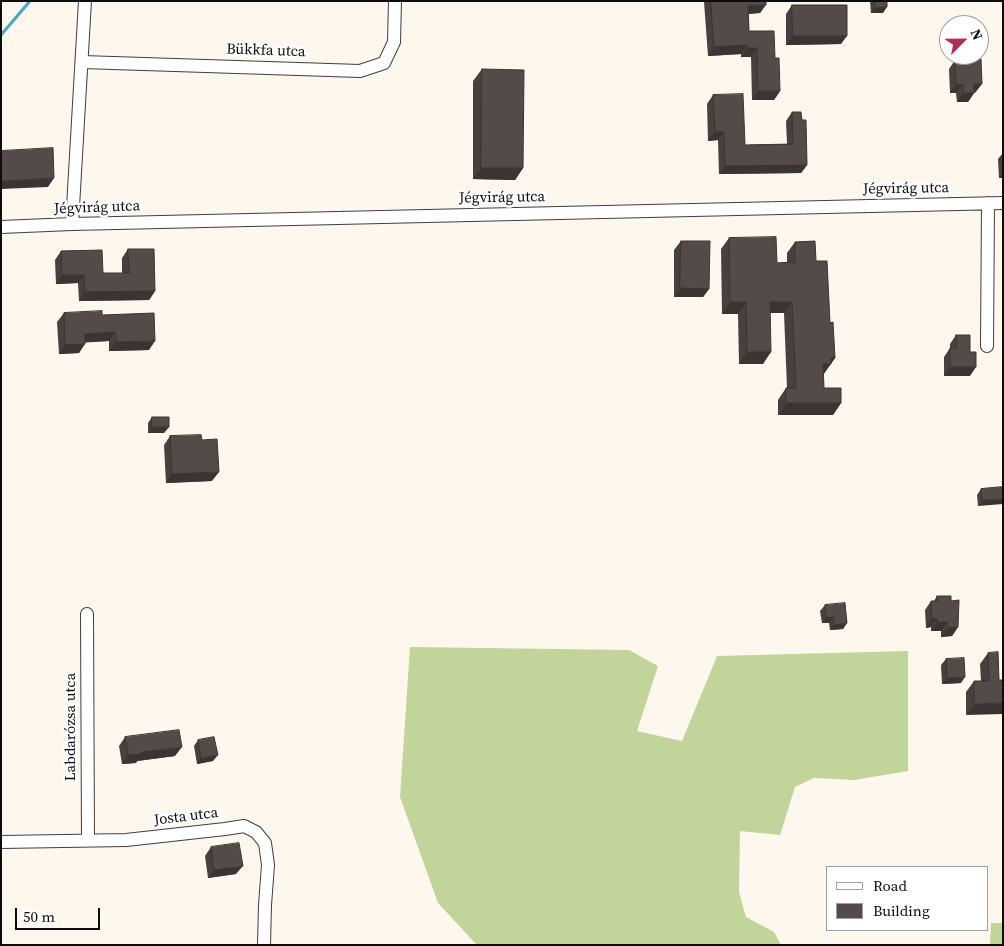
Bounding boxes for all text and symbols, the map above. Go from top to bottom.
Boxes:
north arrow [939,15,989,65]
text: N [966,26,988,43]
street label: Bükkfa utca [226,41,306,61]
street label: Jégvirág utca [863,179,949,199]
street label: Jégvirág utca [459,188,545,208]
street label: Jégvirág utca [54,197,140,219]
street label: Labdarózsa utca [62,673,80,781]
street label: Josta utca [153,804,219,830]
legend [826,866,989,931]
text: Road [873,875,907,896]
scale bar [18,898,102,930]
text: Building [873,900,930,921]
text: 50 m [23,906,55,927]

